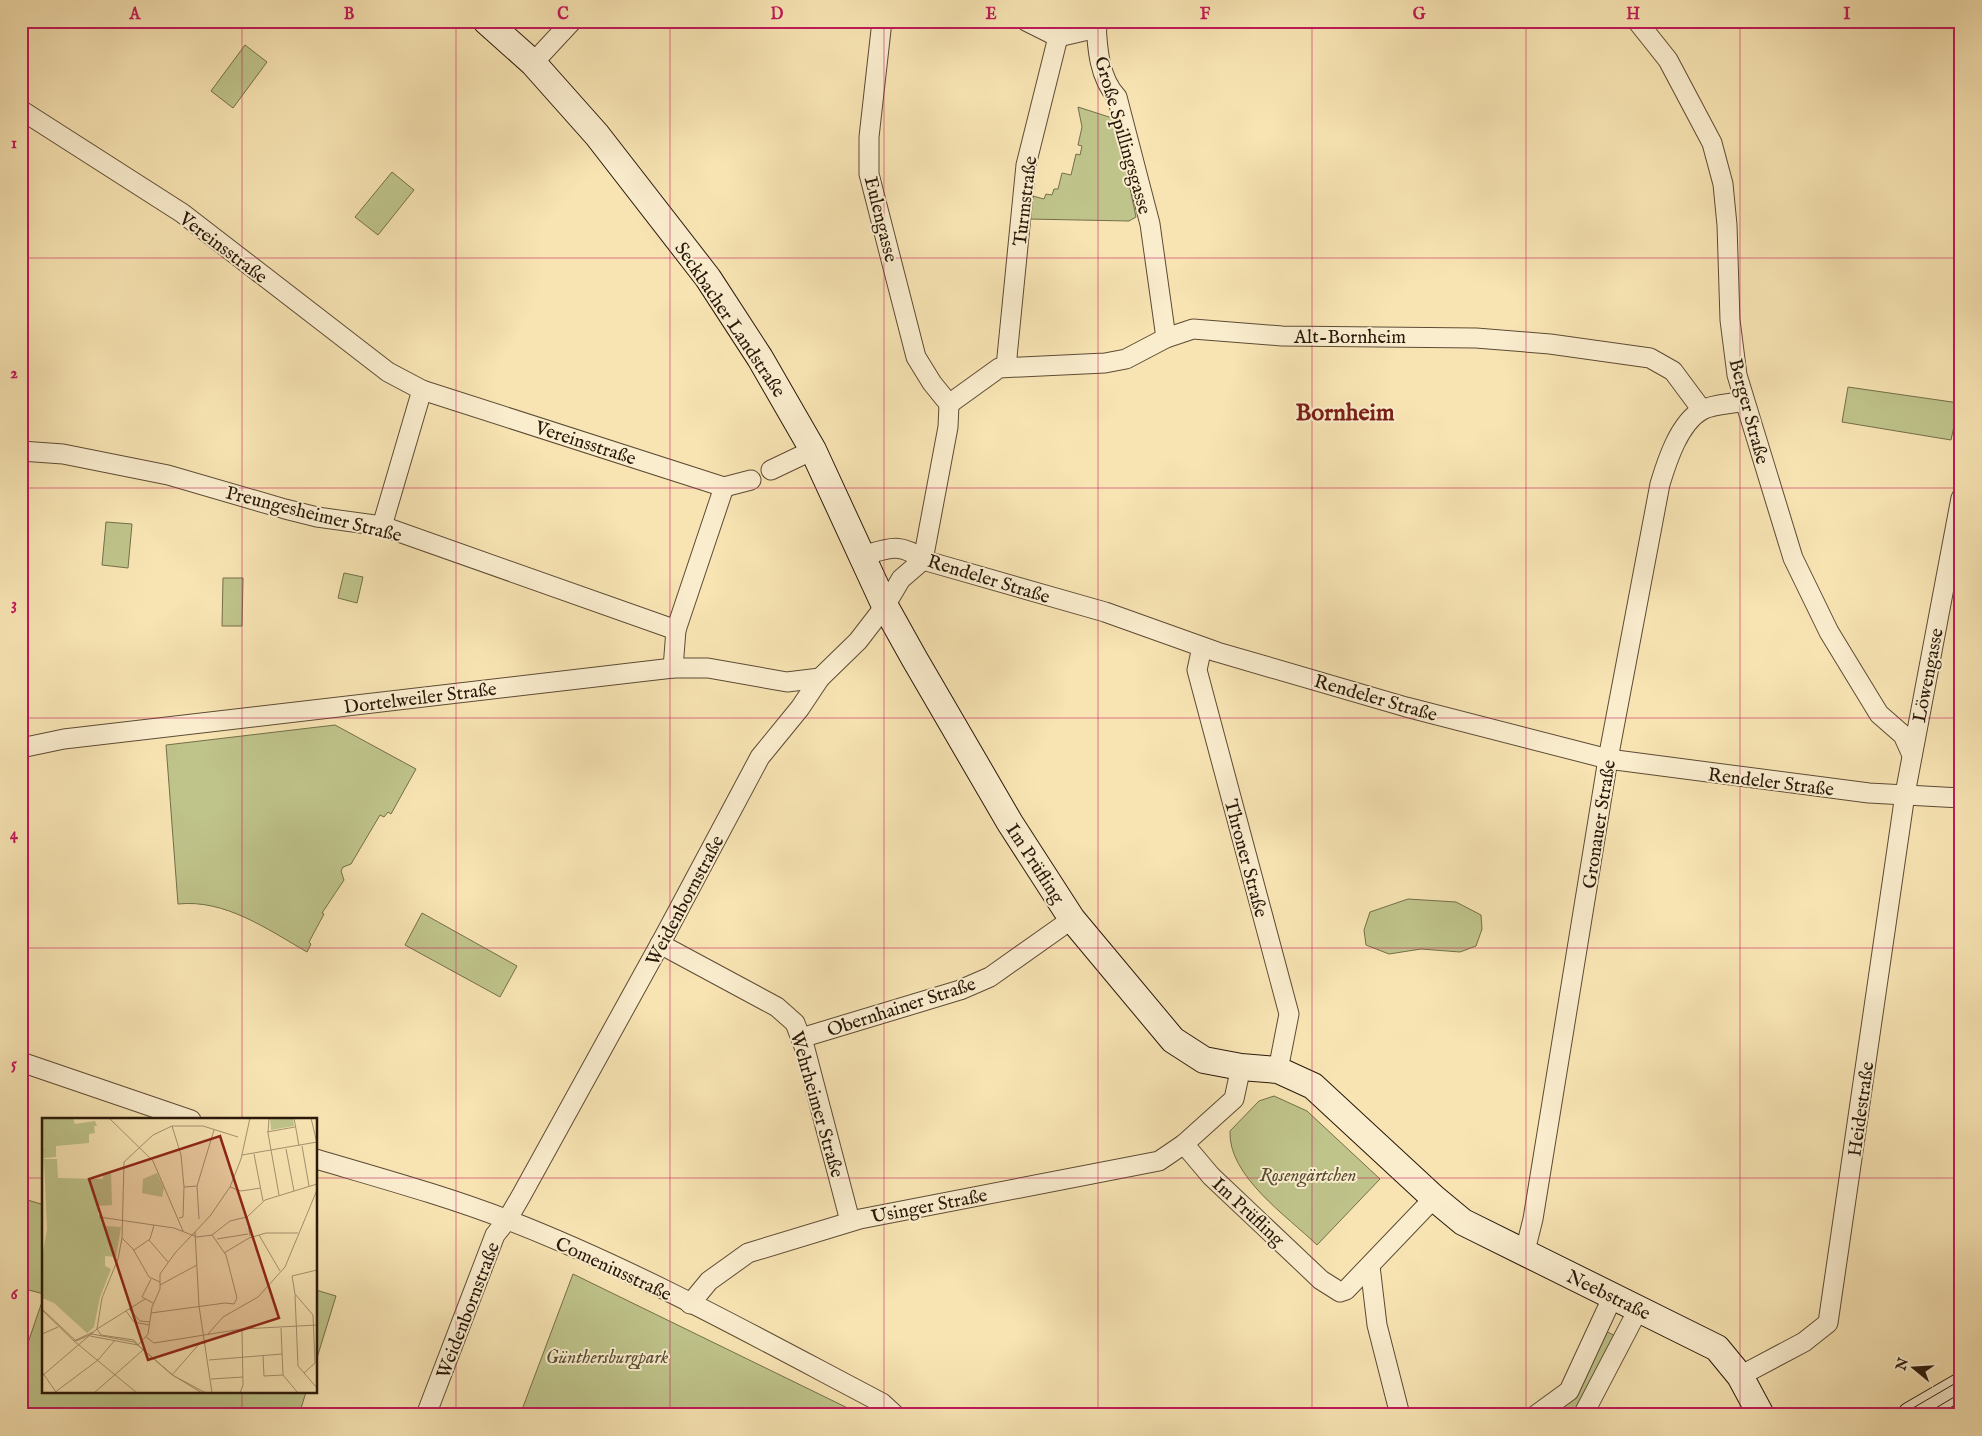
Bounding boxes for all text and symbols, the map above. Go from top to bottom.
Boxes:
text: A [129,5,142,25]
text: B [344,5,355,25]
text: C [557,5,569,25]
text: D [771,5,784,25]
text: E [985,5,997,25]
text: F [1200,5,1211,25]
text: G [1413,5,1426,25]
text: H [1626,5,1640,25]
text: I [1844,5,1851,25]
street label: Große Spillingsgasse [1088,54,1156,218]
text: 1 [11,134,17,154]
street label: Turmstraße [1009,155,1043,248]
street label: Eulengasse [858,174,902,265]
street label: Vereinsstraße [173,207,272,290]
street label: Seckbacher Landstraße [668,238,790,403]
street label: Alt-Bornheim [1293,326,1406,350]
street label: Berger Straße [1722,356,1774,467]
text: 2 [10,364,18,384]
district label: Bornheim [1295,398,1395,429]
street label: Vereinsstraße [531,416,639,472]
street label: Preungesheimer Straße [223,481,404,549]
street label: Rendeler Straße [924,550,1053,610]
text: 3 [11,595,17,615]
street label: Löwengasse [1908,626,1950,725]
street label: Rendeler Straße [1311,670,1440,728]
street label: Dortelweiler Straße [343,678,498,720]
street label: Gronauer Straße [1578,758,1622,891]
street label: Rendeler Straße [1706,763,1836,803]
street label: Throner Straße [1218,797,1272,920]
street label: Im Prüfling [1000,820,1069,909]
text: 4 [10,825,19,845]
street label: Weidenbornstraße [641,831,730,970]
street label: Obernhainer Straße [824,972,979,1043]
street label: Wehrheimer Straße [784,1029,849,1181]
text: 5 [11,1055,17,1075]
street label: Heidestraße [1843,1060,1881,1158]
inset map [42,1118,318,1394]
park label: Rosengärtchen [1260,1164,1357,1188]
street label: Im Prüfling [1206,1173,1289,1253]
street label: Usinger Straße [869,1184,990,1230]
street label: Comeniusstraße [551,1232,675,1307]
street label: Weidenbornstraße [432,1239,506,1382]
street label: Neebstraße [1562,1265,1654,1327]
text: 6 [11,1285,19,1305]
north arrow [1890,1344,1940,1394]
park label: Günthersburgpark [546,1346,669,1370]
text: N [1892,1356,1913,1374]

